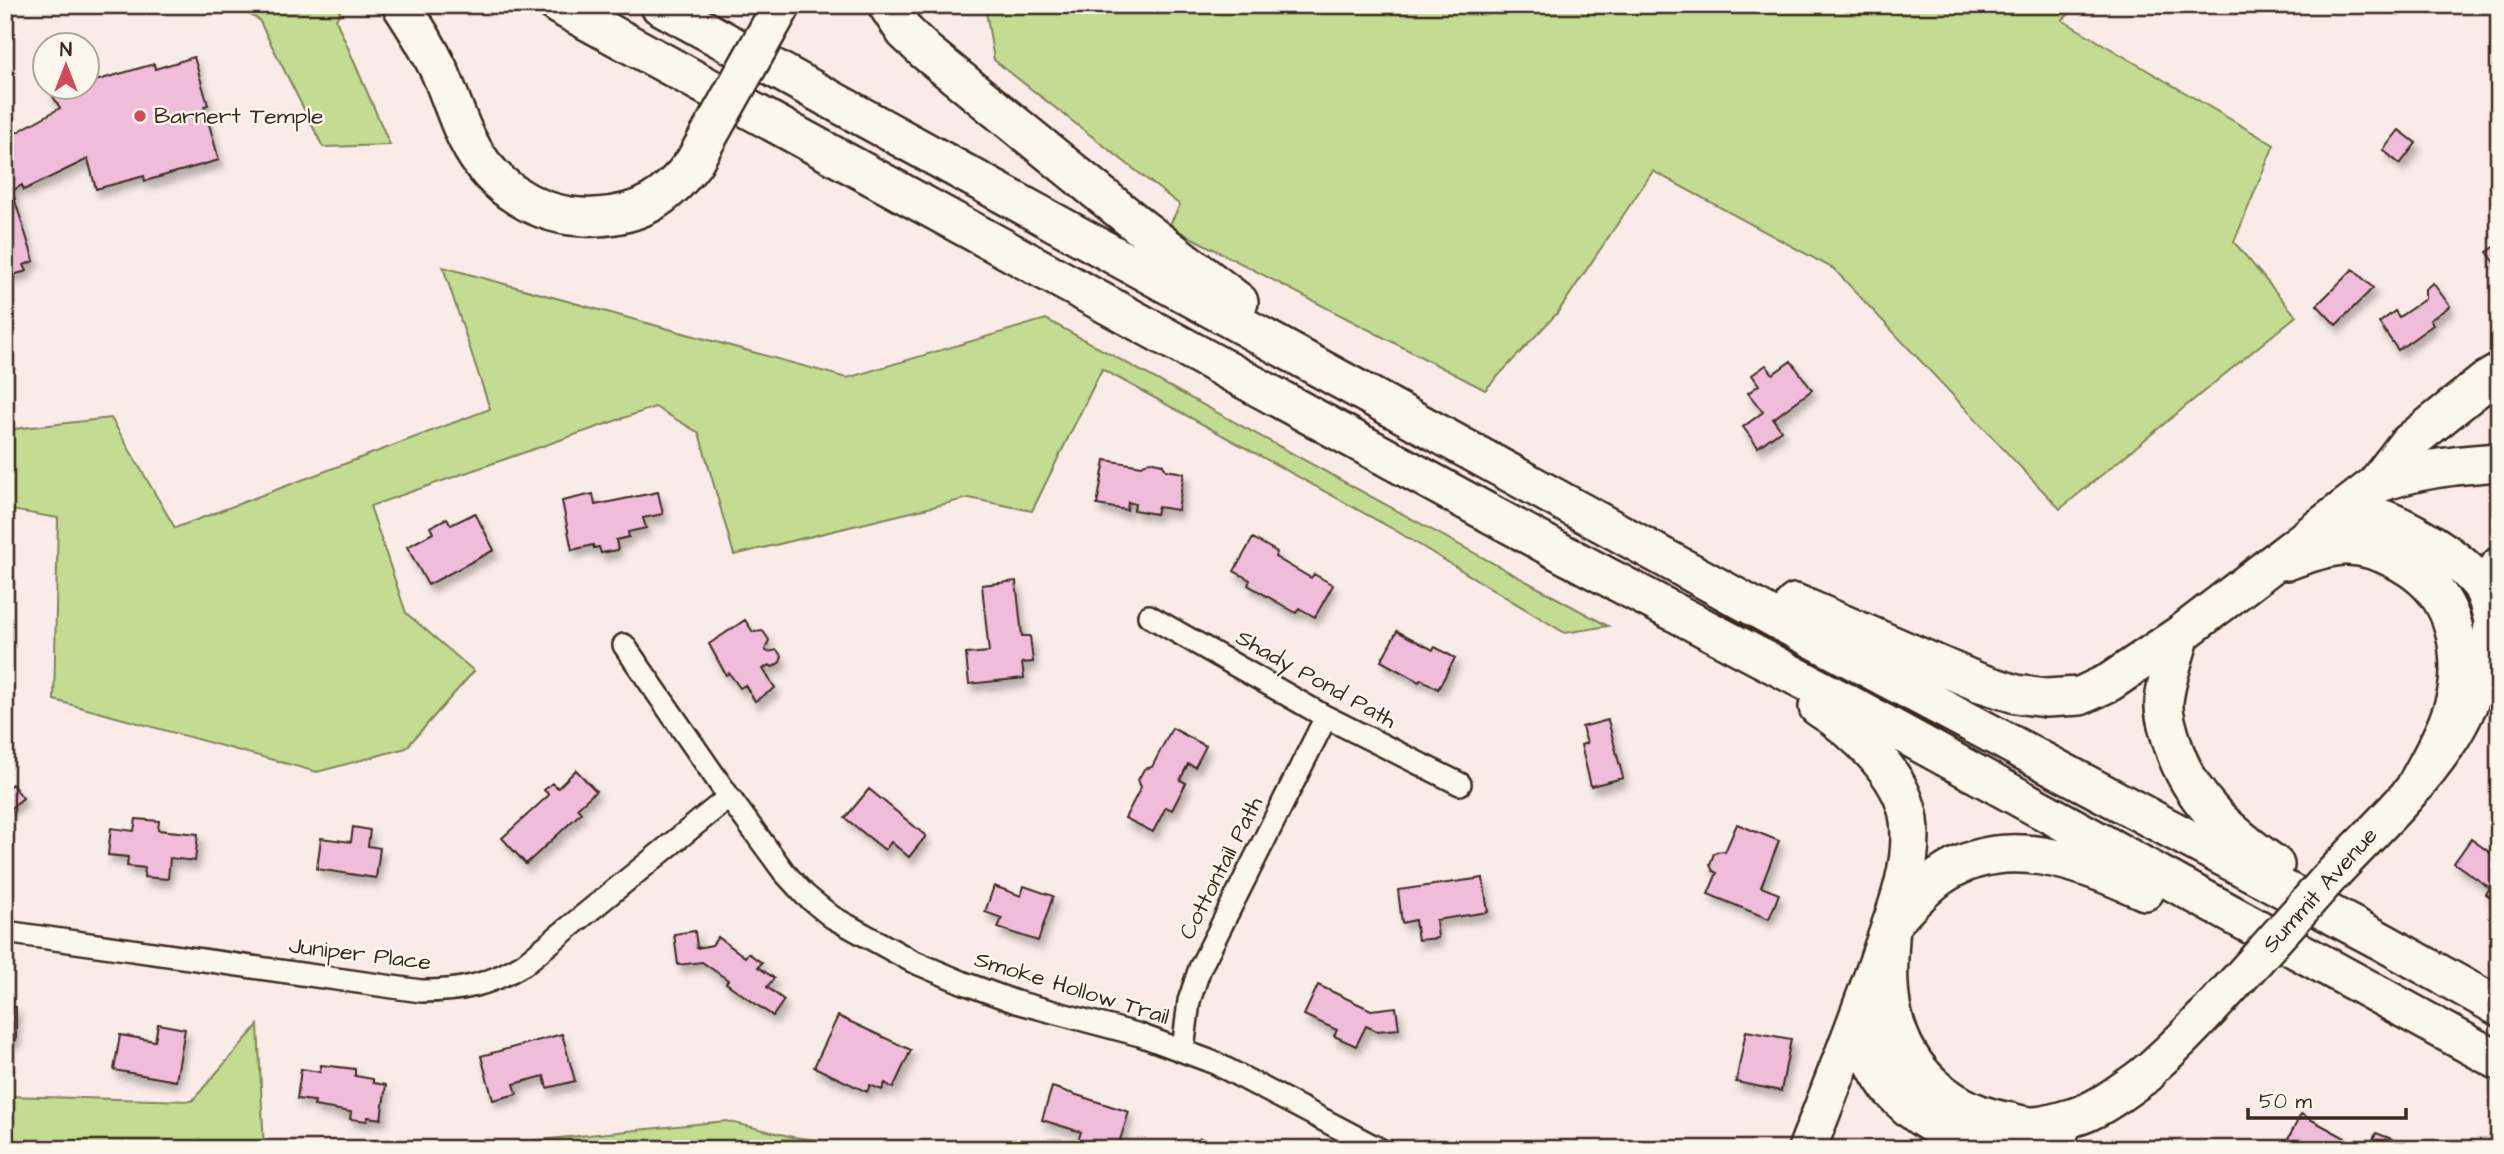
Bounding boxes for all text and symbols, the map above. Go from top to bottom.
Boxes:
north arrow [32,32,102,102]
text: N [60,37,72,64]
place label: Barnert Temple [154,100,323,132]
marker: Barnert Temple [132,108,148,124]
street label: Shady Pond Path [1230,622,1402,737]
street label: Cottontail Path [1171,790,1271,945]
street label: Summit Avenue [2255,820,2385,960]
street label: Juniper Place [287,929,433,979]
street label: Smoke Hollow Trail [971,943,1173,1033]
scale bar [2248,1077,2406,1121]
text: 50 m [2259,1087,2313,1116]

